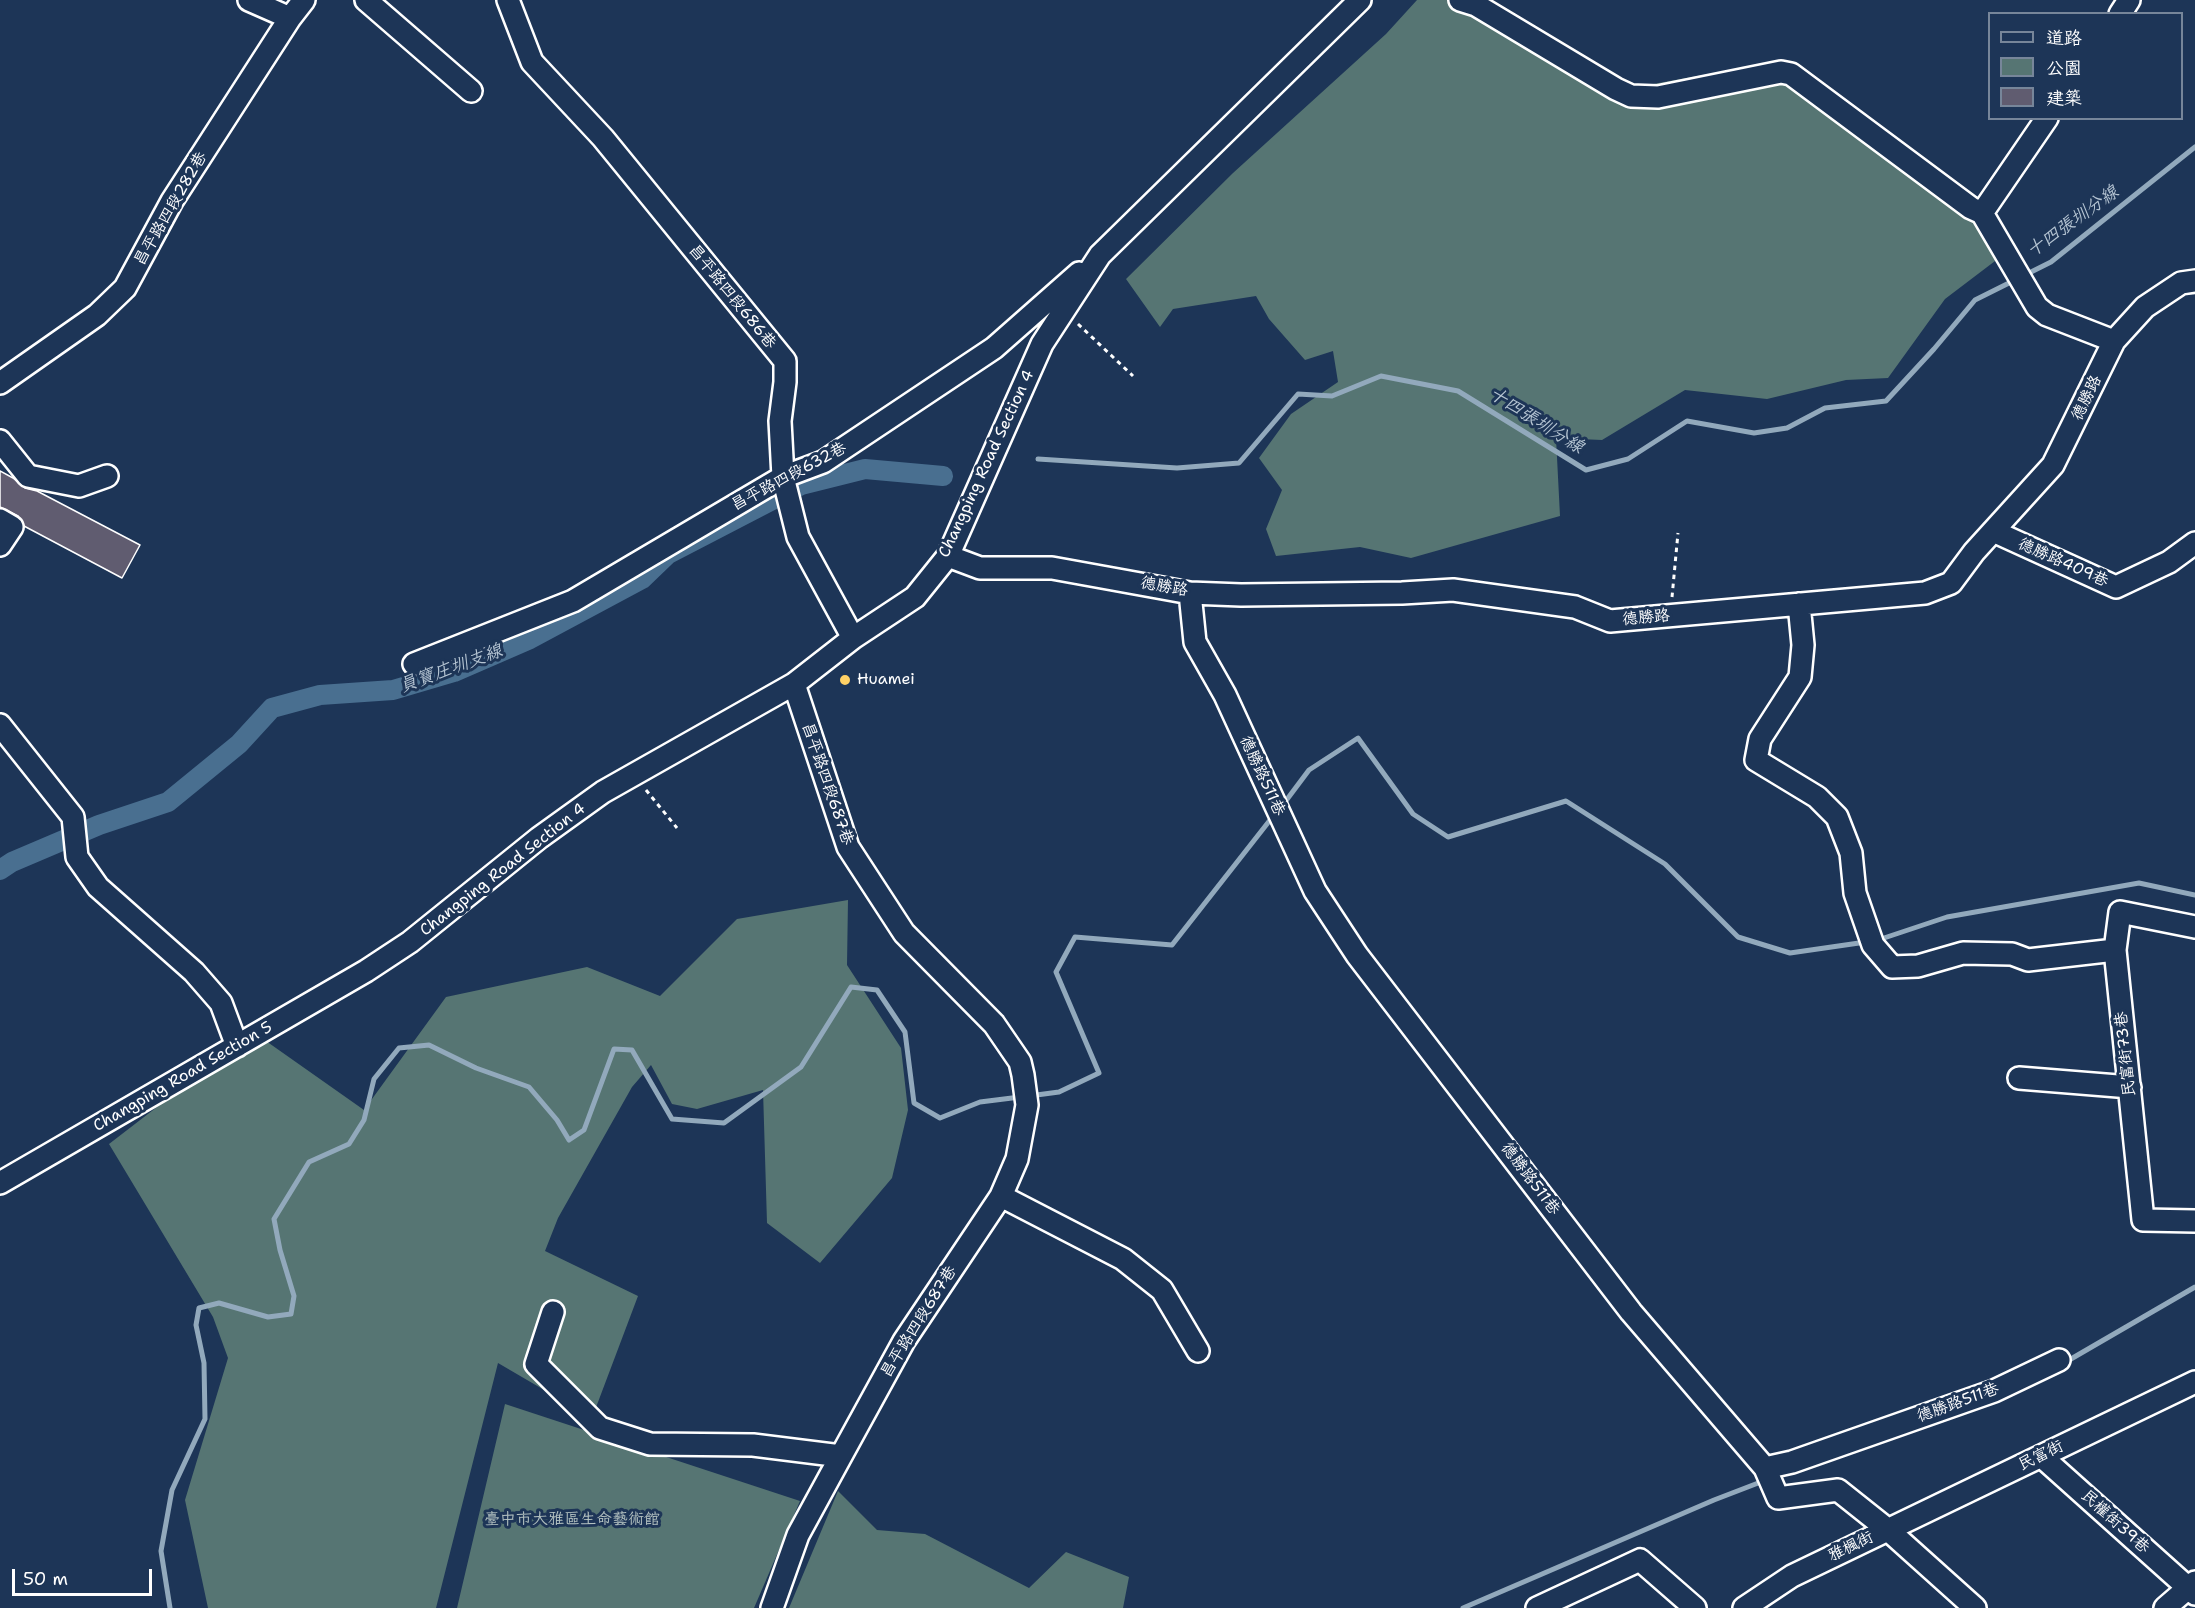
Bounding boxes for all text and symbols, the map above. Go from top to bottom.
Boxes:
legend [1988,12,2183,120]
text: 道路 [2046,26,2082,50]
text: 公園 [2046,56,2082,80]
text: 建築 [2046,86,2082,110]
street label: 昌平路四段282巷 [131,149,211,269]
water label: 十四張圳分線 [2023,182,2123,262]
street label: 昌平路四段686巷 [684,241,780,353]
street label: Changping Road Section 4 [935,367,1039,561]
street label: 德勝路 [2068,372,2106,424]
water label: 十四張圳分線 [1484,383,1588,459]
street label: 昌平路四段632巷 [728,439,850,515]
street label: 德勝路409巷 [2015,534,2111,592]
street label: 德勝路 [1139,573,1189,601]
street label: 德勝路 [1621,606,1671,630]
water label: 員寶庄圳支線 [397,640,505,698]
place label: Huamei [857,670,915,690]
marker: Huamei [838,673,852,687]
street label: 昌平路四段687巷 [797,720,857,848]
street label: 德勝路511巷 [1235,733,1289,819]
street label: Changping Road Section 4 [416,799,590,941]
street label: 民富街73巷 [2112,1011,2140,1097]
street label: Changping Road Section 5 [90,1018,276,1136]
street label: 德勝路511巷 [1496,1139,1564,1219]
street label: 昌平路四段687巷 [877,1263,961,1381]
street label: 德勝路511巷 [1914,1379,2002,1427]
street label: 民富街 [2015,1437,2067,1475]
street label: 民權街39巷 [2077,1486,2153,1558]
park label: 臺中市大雅區生命藝術館 [484,1510,660,1530]
street label: 雅楓街 [1825,1528,1877,1566]
scale bar [15,1557,154,1595]
text: 50 m [23,1567,68,1591]

